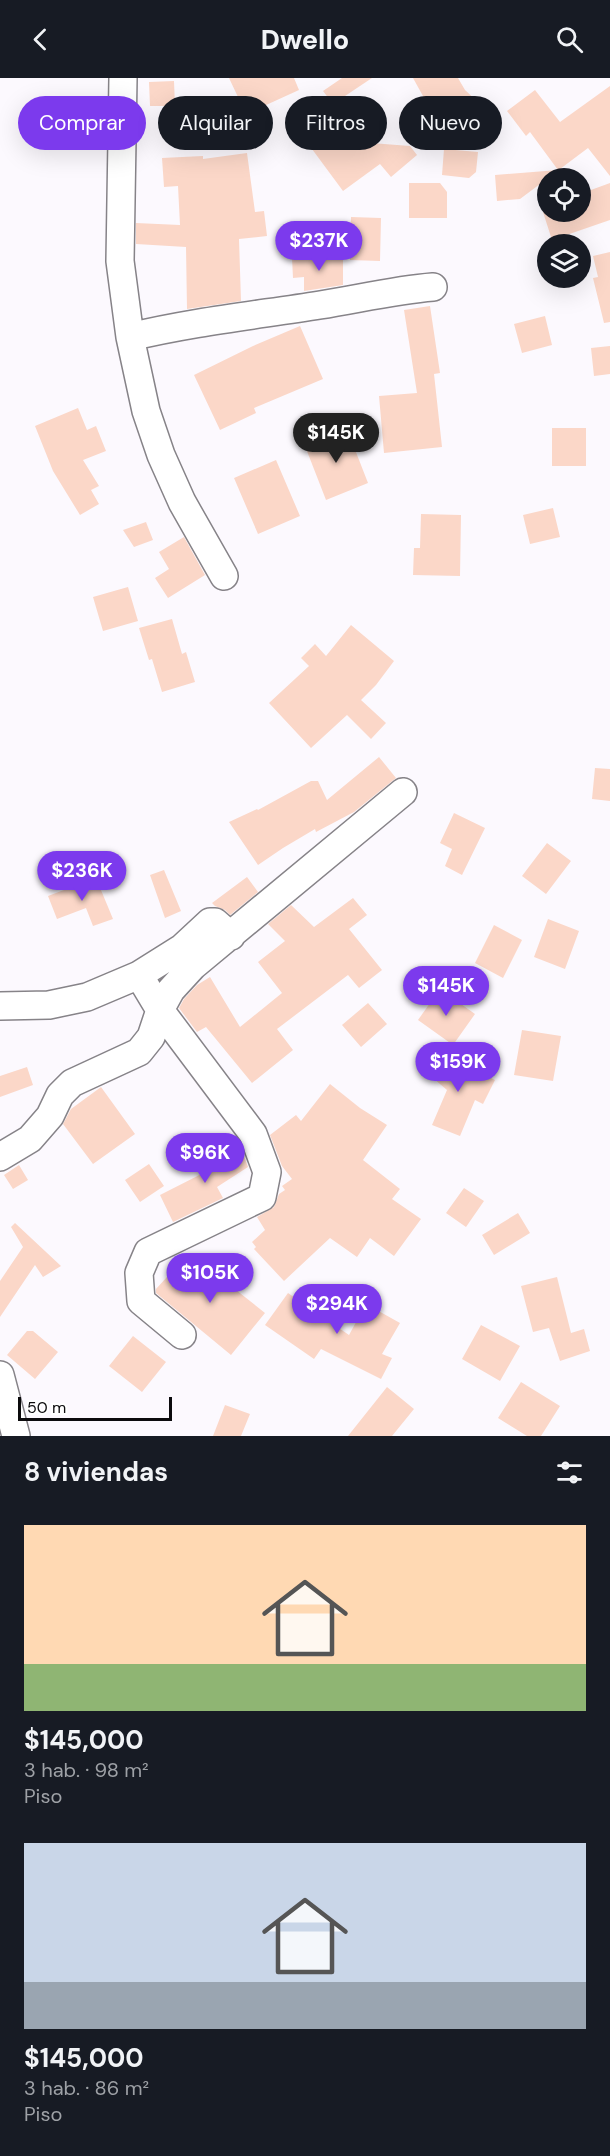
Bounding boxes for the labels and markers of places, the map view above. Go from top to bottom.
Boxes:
pin: $237K [277,221,361,272]
pin: $145K [294,413,378,464]
pin: $236K [40,851,124,902]
pin: $145K [404,966,488,1017]
pin: $159K [416,1042,500,1093]
pin: $96K [169,1133,241,1184]
pin: $105K [168,1253,252,1304]
pin: $294K [295,1284,379,1335]

